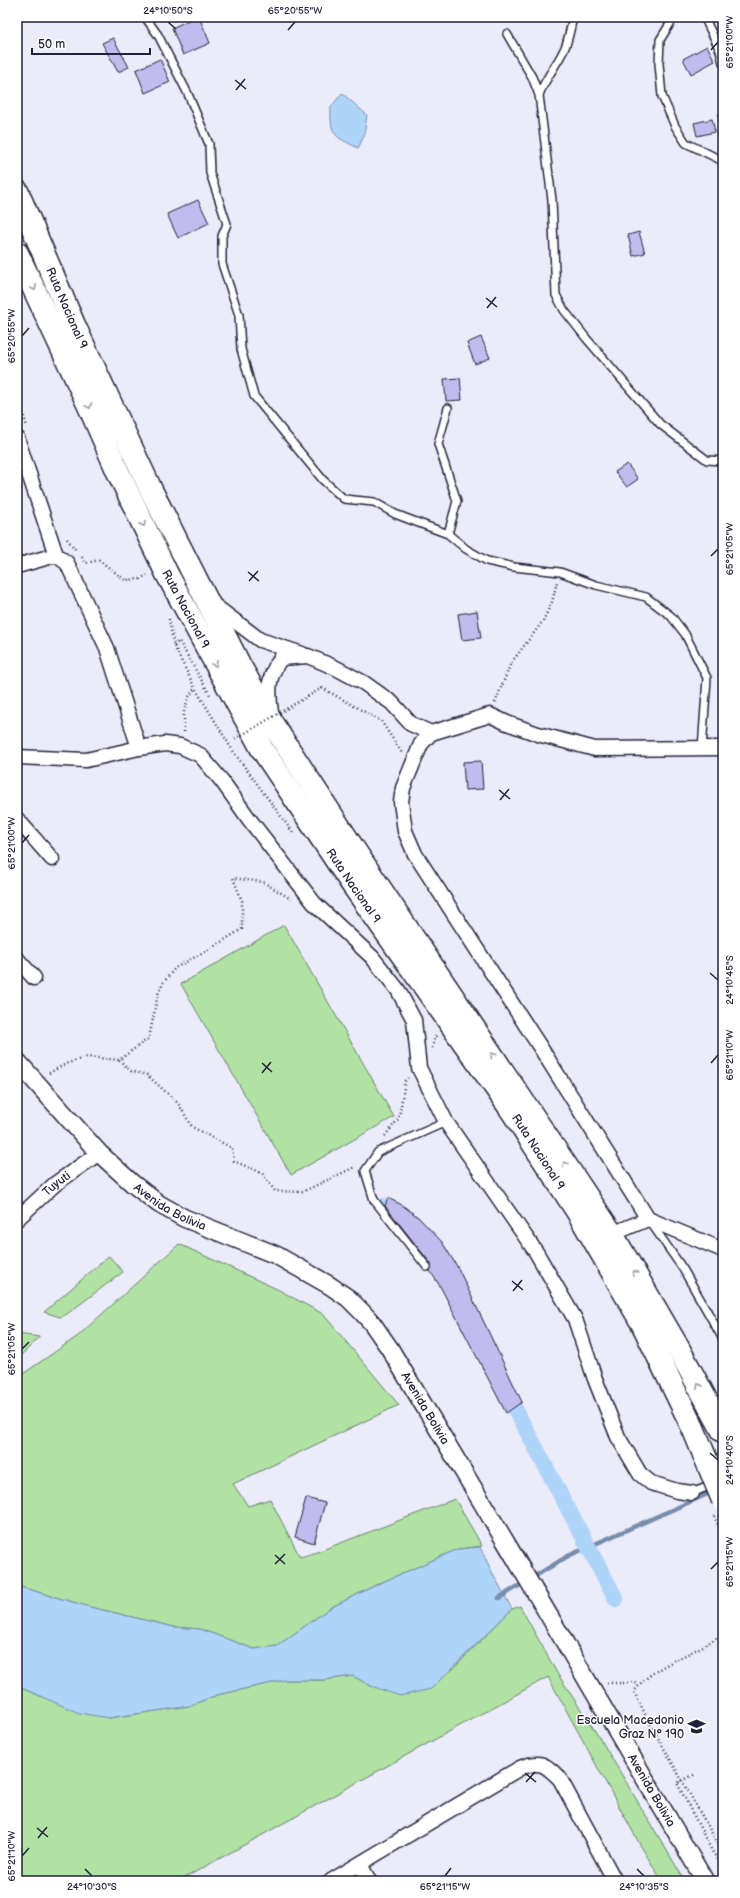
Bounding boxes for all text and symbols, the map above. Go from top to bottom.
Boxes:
text: 24°10'50"S [143,5,193,17]
text: 65°20'55"W [268,5,322,17]
text: 65°21'00"W [724,16,736,68]
scale bar [32,30,150,56]
text: 50 m [38,37,65,52]
street label: Ruta Nacional 9 [43,265,91,351]
one-way arrow [29,284,37,291]
text: 65°20'55"W [6,309,18,363]
one-way arrow [84,401,92,409]
one-way arrow [138,520,146,527]
text: 65°21'05"W [724,523,736,575]
street label: Ruta Nacional 9 [159,567,213,651]
one-way arrow [211,660,218,667]
text: 65°21'00"W [6,817,18,869]
street label: Ruta Nacional 9 [323,846,385,926]
text: 24°10'45"S [724,955,736,1005]
text: 65°21'10"W [724,1030,736,1080]
one-way arrow [490,1052,498,1059]
street label: Ruta Nacional 9 [508,1111,568,1192]
one-way arrow [563,1161,570,1168]
street label: Tuyuti [39,1168,73,1199]
street label: Avenida Bolivia [131,1180,209,1234]
one-way arrow [632,1270,639,1277]
text: 65°21'05"W [6,1323,18,1375]
street label: Avenida Bolivia [398,1369,453,1447]
one-way arrow [697,1383,704,1390]
text: 24°10'40"S [724,1435,736,1485]
text: 65°21'15"W [724,1537,736,1587]
place label: Escuela Macedonio Graz N° 190 [577,1713,684,1742]
school or university icon: Escuela Macedonio Graz N° 190 [687,1717,707,1737]
street label: Avenida Bolivia [624,1751,679,1829]
text: 65°21'10"W [6,1831,18,1881]
text: 24°10'30"S [67,1881,117,1893]
text: 65°21'15"W [420,1881,470,1893]
text: 24°10'35"S [619,1881,669,1893]

